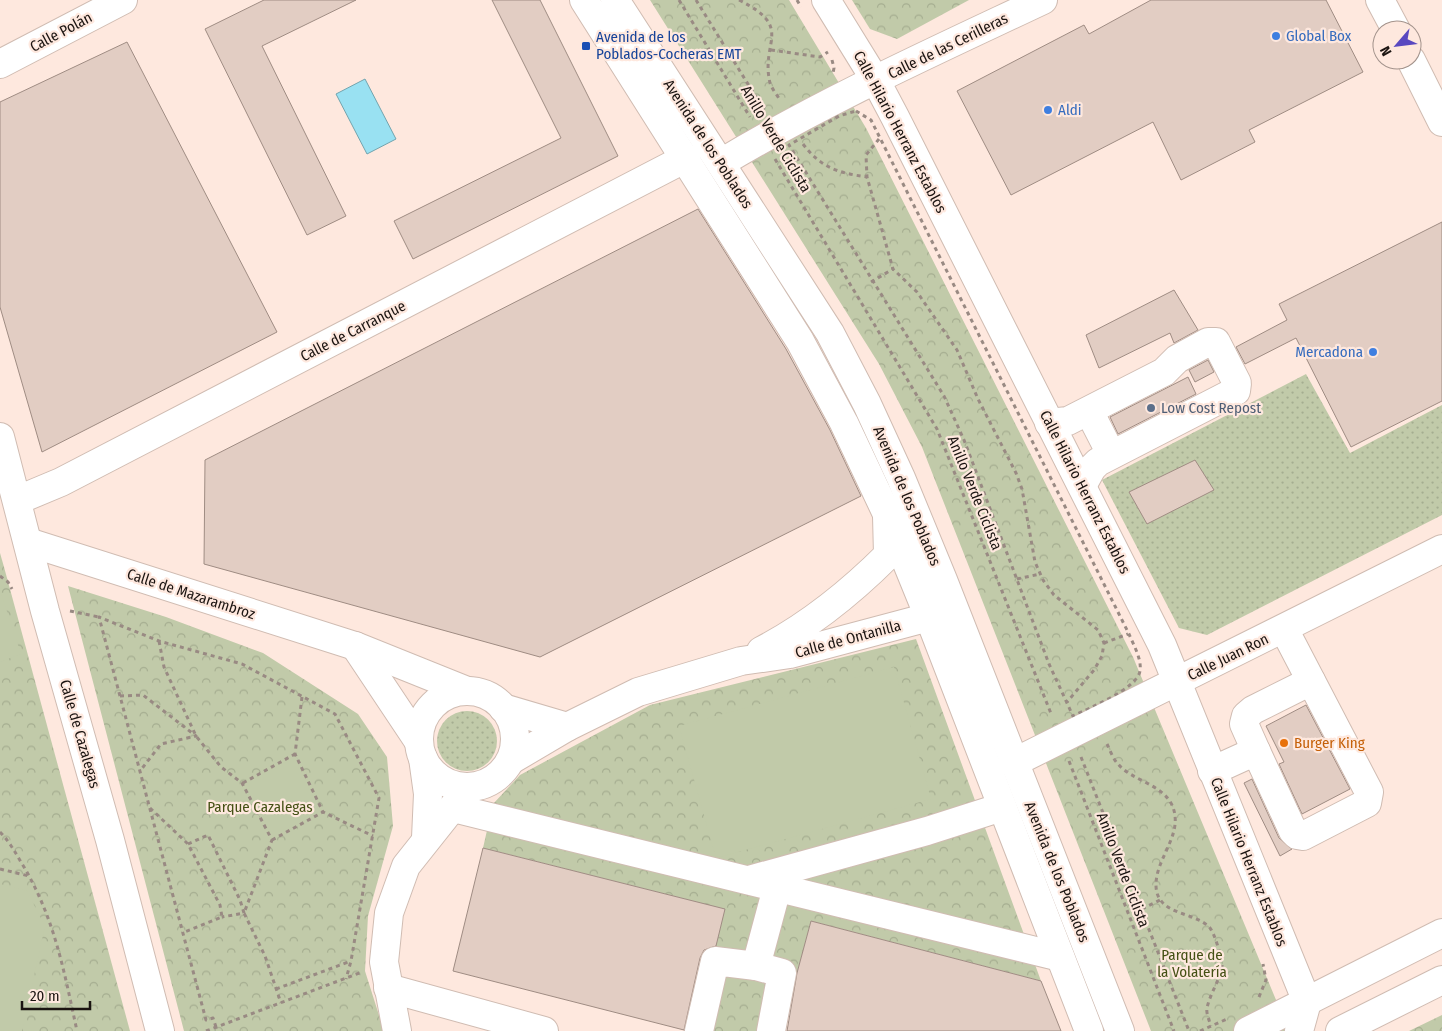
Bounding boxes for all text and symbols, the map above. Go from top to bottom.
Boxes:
street label: Calle Polán [27,8,95,56]
street label: Calle de las Cerilleras [885,9,1011,83]
north arrow [1372,20,1422,70]
place label: Global Box [1286,27,1352,45]
place label: Avenida de los Poblados-Cocheras EMT [596,28,742,63]
marker: Global Box [1270,30,1282,42]
marker: Avenida de los Poblados-Cocheras EMT [580,40,592,52]
text: N [1376,43,1395,59]
street label: Calle Hilario Herranz Establos [850,48,950,216]
street label: Avenida de los Poblados [660,76,756,212]
street label: Anillo Verde Ciclista [737,82,815,196]
place label: Aldi [1058,101,1082,119]
marker: Aldi [1042,104,1054,116]
street label: Calle de Carranque [297,297,409,365]
place label: Mercadona [1295,343,1363,361]
marker: Mercadona [1367,346,1379,358]
place label: Low Cost Repost [1161,399,1261,417]
marker: Low Cost Repost [1145,402,1157,414]
street label: Calle Hilario Herranz Establos [1036,407,1134,577]
street label: Avenida de los Poblados [869,423,945,569]
street label: Anillo Verde Ciclista [944,433,1006,553]
street label: Calle de Mazarambroz [125,565,257,623]
street label: Calle de Ontanilla [793,616,903,662]
street label: Calle Juan Ron [1185,630,1271,684]
street label: Calle de Cazalegas [56,678,104,790]
place label: Burger King [1294,734,1365,752]
marker: Burger King [1278,737,1290,749]
street label: Calle Hilario Herranz Establos [1207,775,1291,949]
park label: Parque Cazalegas [207,798,313,816]
street label: Avenida de los Poblados [1021,799,1093,945]
street label: Anillo Verde Ciclista [1093,810,1153,930]
park label: Parque de la Volatería [1157,946,1227,981]
scale bar [22,978,90,1010]
text: 20 m [30,987,60,1005]

